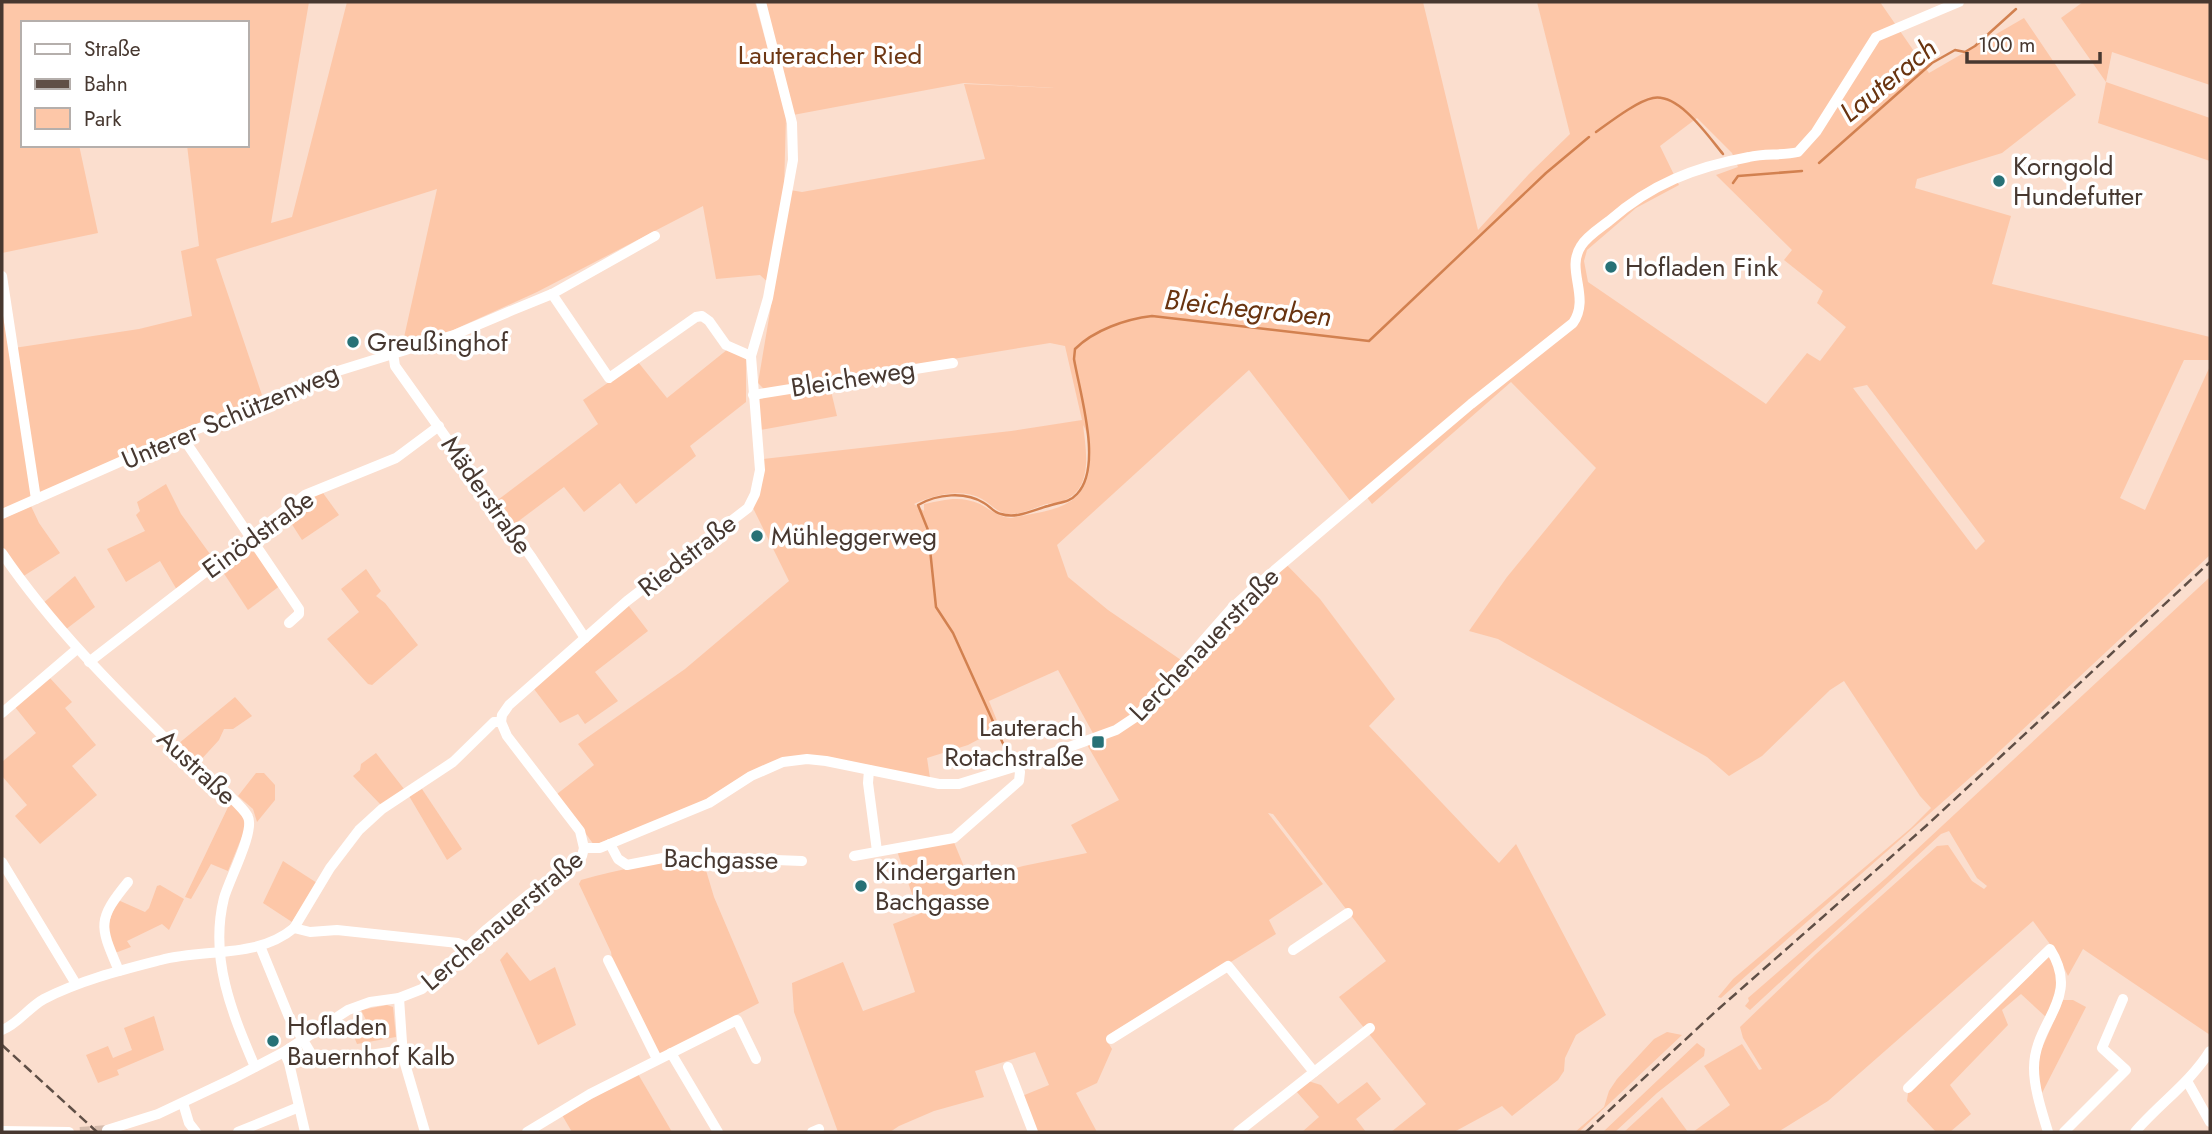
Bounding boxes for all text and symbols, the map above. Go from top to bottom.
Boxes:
legend [21,21,248,147]
scale bar [1967,21,2100,65]
water label: Lauterach [1831,28,1945,132]
text: 100 m [1978,30,2035,60]
text: Straße [84,34,141,64]
park label: Lauteracher Ried [738,36,922,74]
text: Bahn [84,69,128,99]
text: Park [84,104,122,134]
place label: Korngold Hundefutter [2013,147,2143,215]
marker: Korngold Hundefutter [1991,173,2007,189]
place label: Hofladen Fink [1625,248,1779,286]
marker: Hofladen Fink [1603,259,1619,275]
water label: Bleichegraben [1162,279,1334,337]
place label: Greußinghof [367,323,508,361]
marker: Greußinghof [345,334,361,350]
street label: Bleicheweg [788,349,918,407]
street label: Unterer Schützenweg [116,353,344,479]
street label: Mäderstraße [432,428,542,562]
street label: Einödstraße [194,480,322,588]
street label: Riedstraße [630,504,744,606]
place label: Mühleggerweg [771,517,937,555]
marker: Mühleggerweg [749,528,765,544]
street label: Lerchenauerstraße [1120,558,1288,730]
place label: Lauterach Rotachstraße [944,708,1084,776]
street label: Austraße [149,720,245,814]
marker: Lauterach Rotachstraße [1090,734,1106,750]
street label: Bachgasse [663,839,779,879]
street label: Lerchenauerstraße [413,841,591,999]
place label: Kindergarten Bachgasse [875,852,1016,920]
marker: Kindergarten Bachgasse [853,878,869,894]
place label: Hofladen Bauernhof Kalb [287,1007,455,1075]
marker: Hofladen Bauernhof Kalb [265,1033,281,1049]

